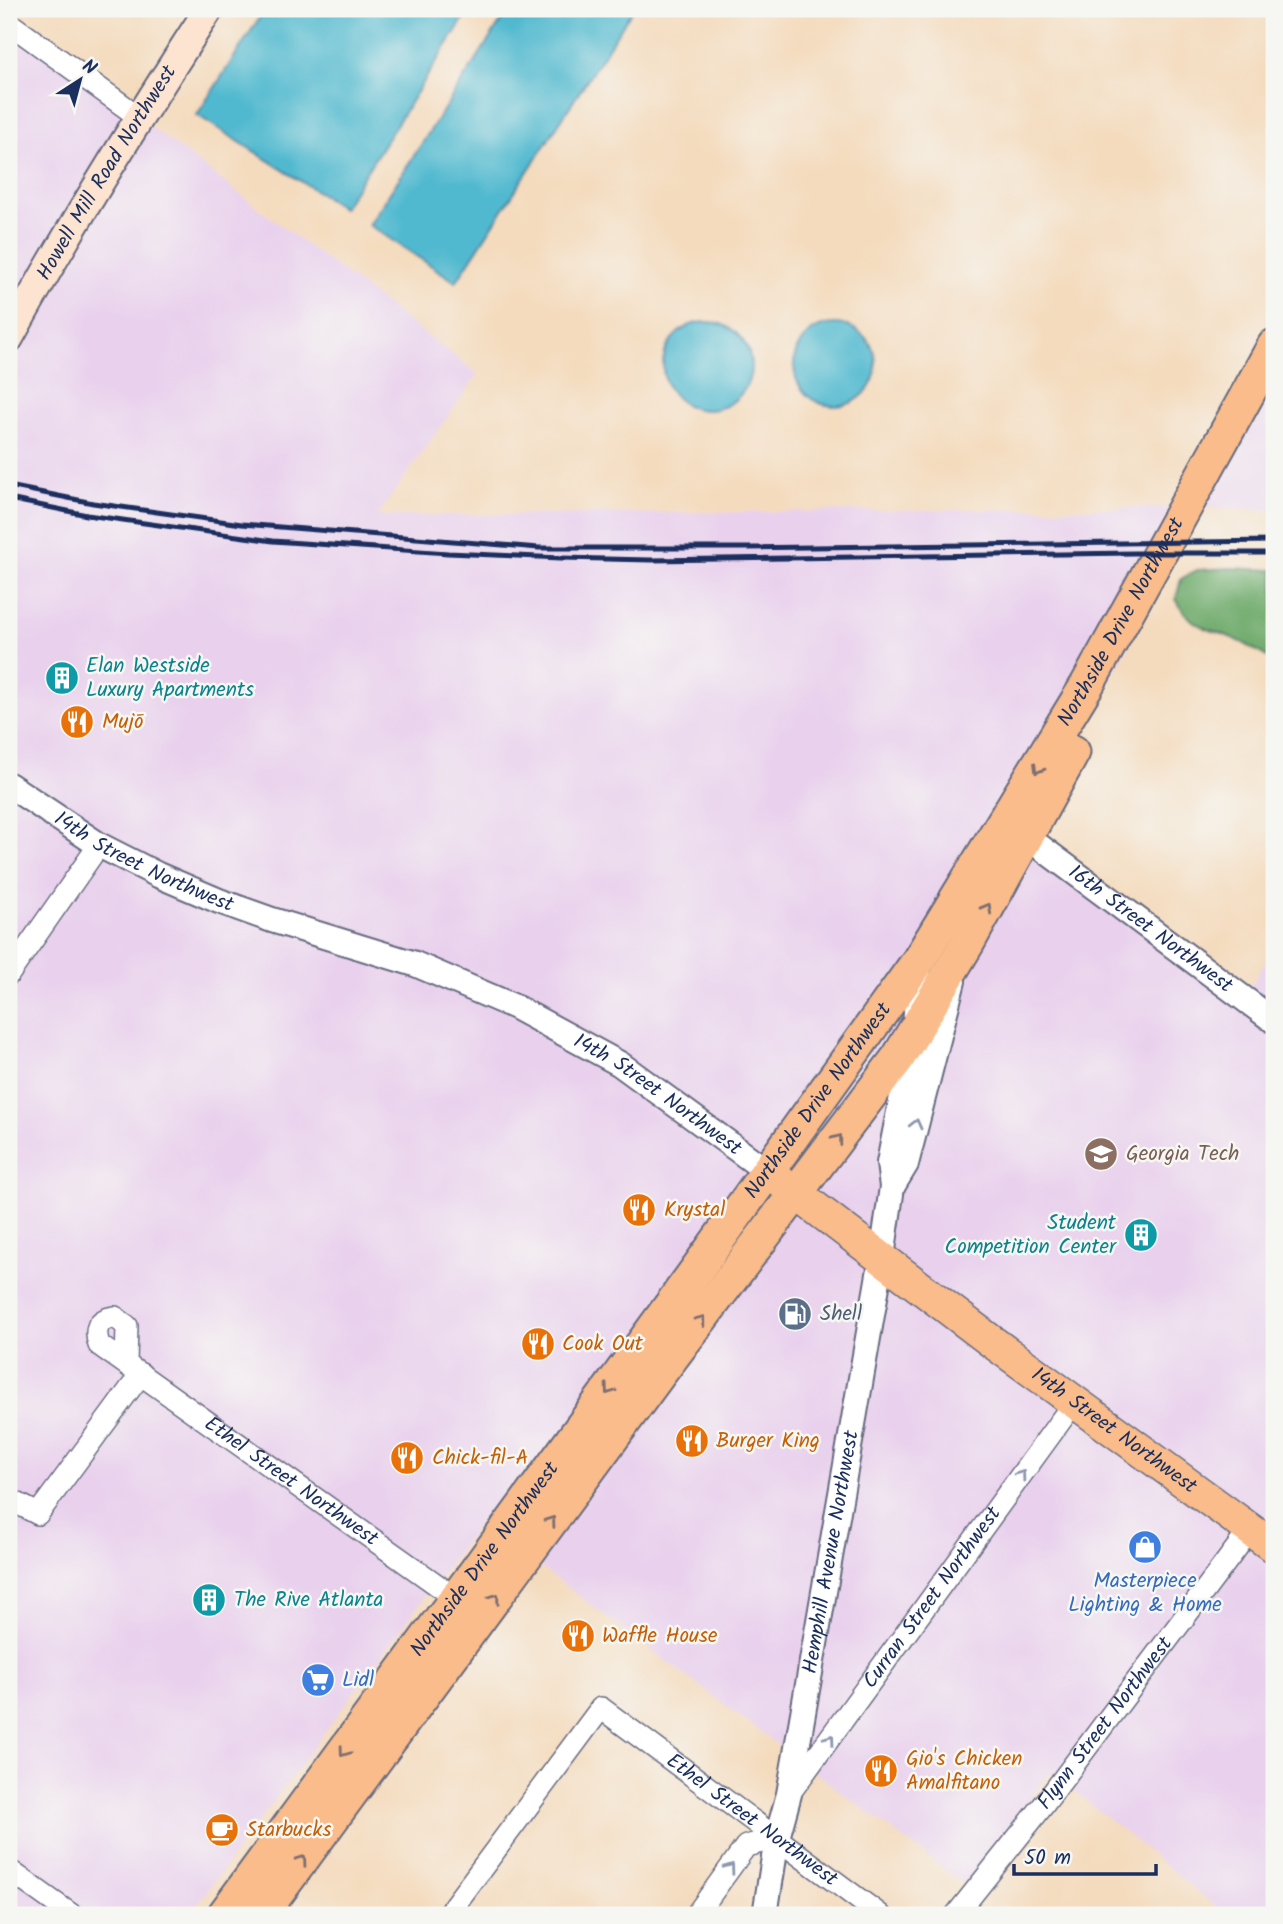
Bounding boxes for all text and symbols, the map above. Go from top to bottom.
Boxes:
north arrow [46,46,116,116]
street label: Howell Mill Road Northwest [32,59,182,285]
street label: Northside Drive Northwest [1049,511,1193,733]
place label: Elan Westside Luxury Apartments [86,650,254,707]
building icon: Elan Westside Luxury Apartments [43,659,81,697]
restaurant icon: Mujō [58,703,96,741]
place label: Mujō [102,706,145,739]
one-way arrow [1033,761,1046,774]
street label: 14th Street Northwest [47,803,239,922]
street label: 16th Street Northwest [1061,856,1241,1002]
one-way arrow [979,903,992,915]
street label: Northside Drive Northwest [736,995,901,1206]
street label: 14th Street Northwest [567,1025,749,1165]
one-way arrow [908,1118,922,1130]
one-way arrow [829,1134,842,1147]
school or university icon: Georgia Tech [1082,1135,1120,1173]
place label: Georgia Tech [1126,1138,1239,1171]
restaurant icon: Krystal [620,1191,658,1229]
place label: Krystal [664,1194,725,1227]
place label: Student Competition Center [945,1207,1117,1264]
building icon: Student Competition Center [1122,1216,1160,1254]
fuel station icon: Shell [776,1295,814,1333]
place label: Shell [820,1298,862,1331]
one-way arrow [692,1315,705,1328]
restaurant icon: Cook Out [519,1325,557,1363]
place label: Cook Out [562,1328,644,1361]
street label: 14th Street Northwest [1024,1359,1205,1503]
one-way arrow [605,1382,618,1395]
street label: Ethel Street Northwest [197,1408,386,1555]
restaurant icon: Burger King [673,1422,711,1460]
place label: Burger King [716,1425,820,1458]
street label: Hemphill Avenue Northwest [794,1427,868,1676]
restaurant icon: Chick-fil-A [388,1439,426,1477]
place label: Chick-fil-A [432,1442,528,1475]
street label: Northside Drive Northwest [402,1454,568,1664]
one-way arrow [1012,1470,1025,1483]
street label: Curran Street Northwest [854,1499,1010,1696]
one-way arrow [543,1516,556,1529]
shop icon: Masterpiece Lighting & Home [1126,1528,1164,1566]
place label: Masterpiece Lighting & Home [1068,1565,1222,1622]
building icon: The Rive Atlanta [190,1581,228,1619]
place label: The Rive Atlanta [234,1584,383,1617]
one-way arrow [486,1593,499,1606]
restaurant icon: Waffle House [559,1617,597,1655]
place label: Waffle House [602,1620,718,1653]
street label: Flynn Street Northwest [1029,1629,1182,1817]
supermarket icon: Lidl [299,1661,337,1699]
place label: Lidl [342,1664,374,1697]
one-way arrow [821,1734,834,1747]
place label: Gio's Chicken Amalfitano [906,1743,1022,1800]
one-way arrow [340,1744,352,1757]
street label: Ethel Street Northwest [659,1745,846,1896]
restaurant icon: Gio's Chicken Amalfitano [862,1752,900,1790]
cafe icon: Starbucks [203,1811,241,1849]
place label: Starbucks [246,1814,331,1847]
scale bar [1014,1833,1155,1877]
text: 50 m [1024,1842,1071,1875]
one-way arrow [293,1855,306,1868]
one-way arrow [722,1863,735,1876]

